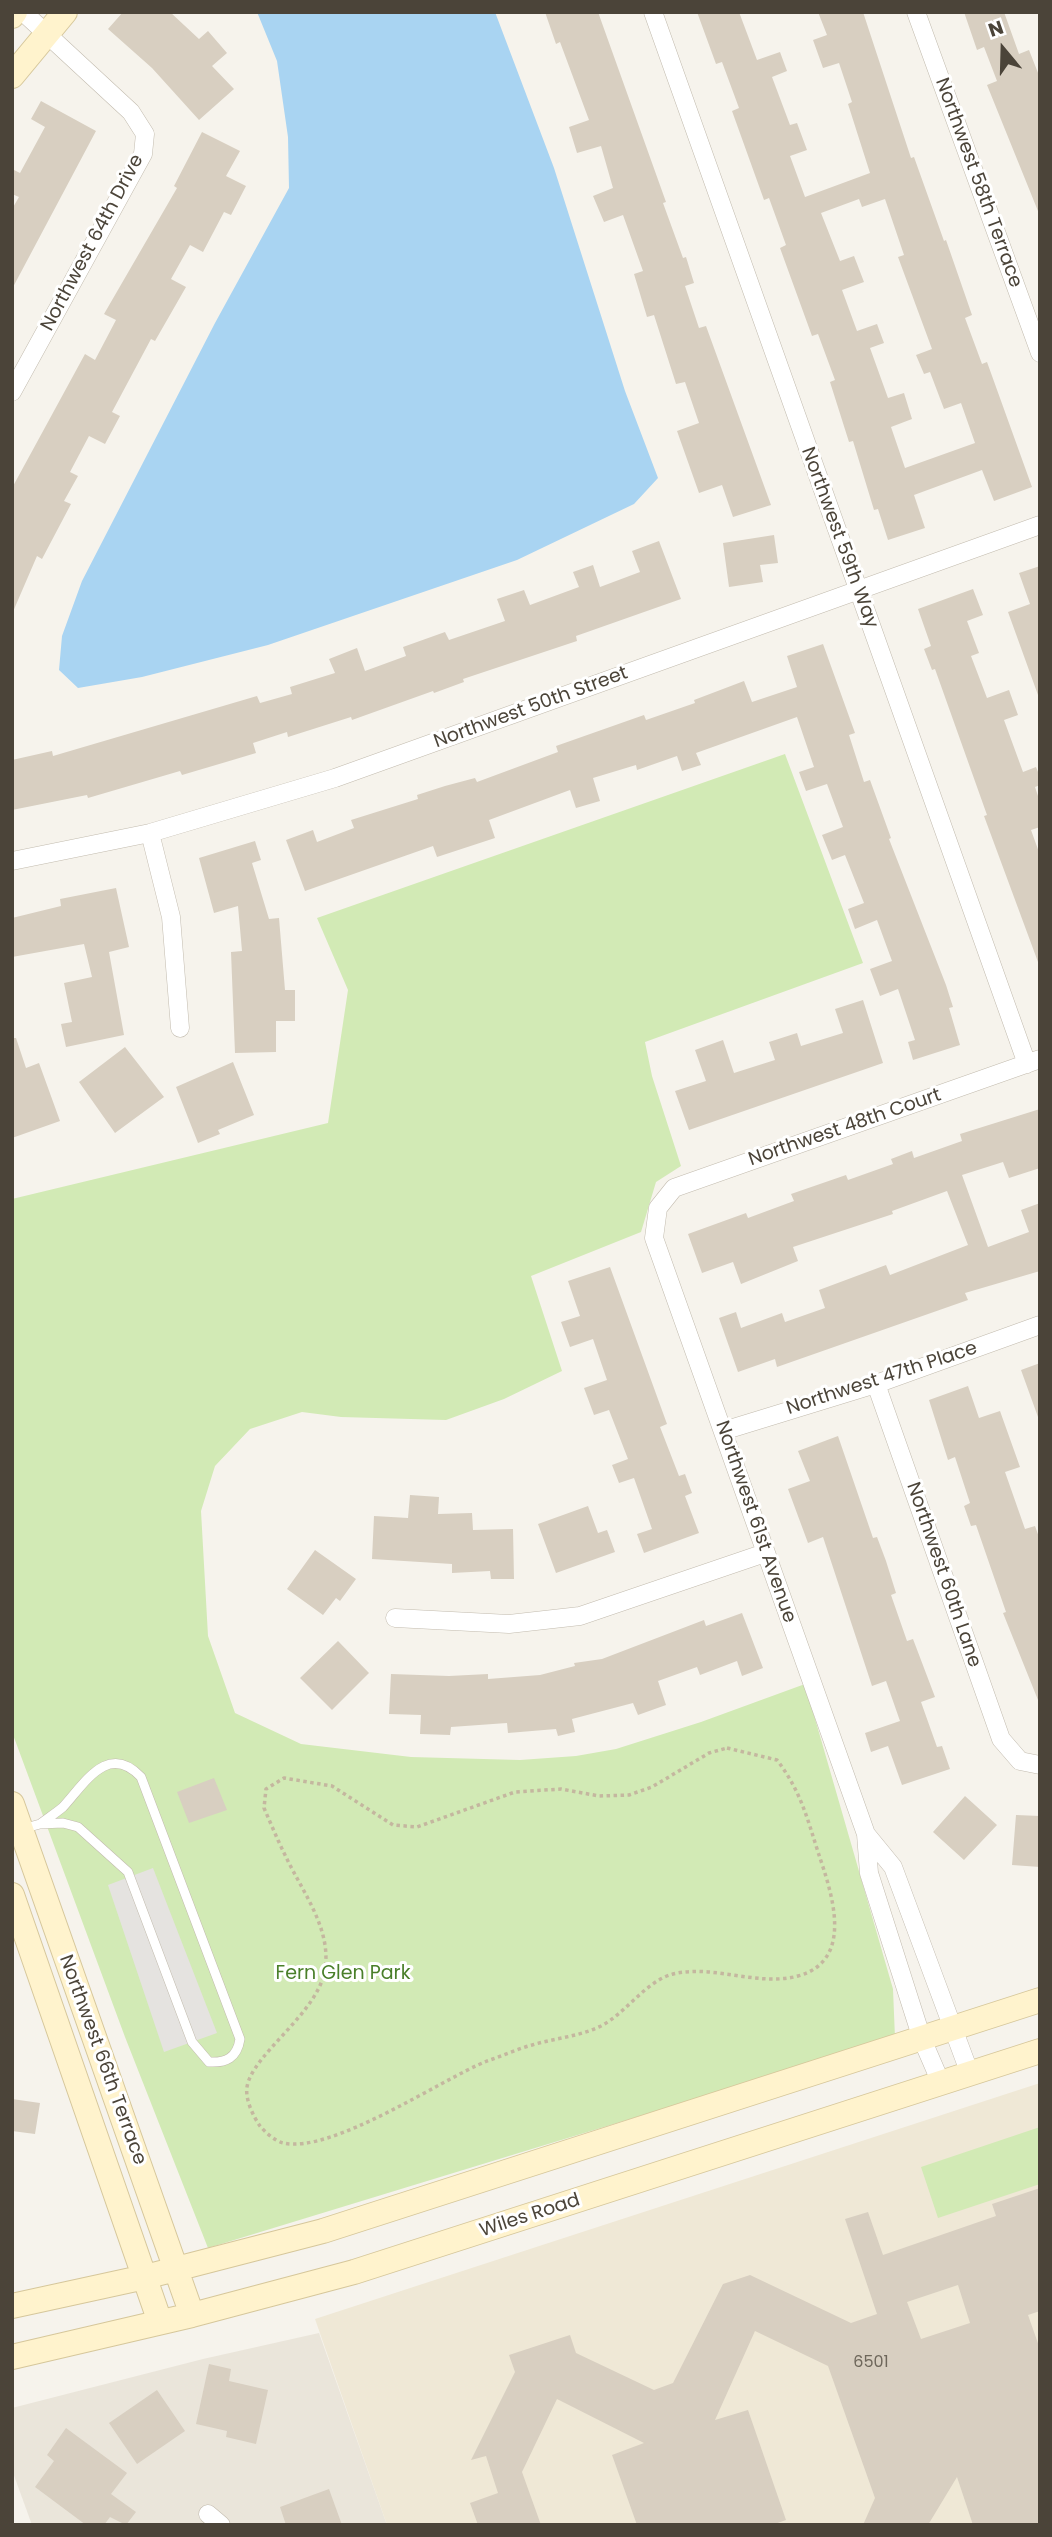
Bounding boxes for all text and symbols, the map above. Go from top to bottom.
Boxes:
north arrow [968,14,1038,84]
text: N [985,14,1007,44]
street label: Northwest 58th Terrace [929,75,1027,291]
street label: Northwest 64th Drive [37,151,149,335]
street label: Northwest 59th Way [796,444,882,632]
street label: Northwest 50th Street [431,662,631,754]
street label: Northwest 48th Court [746,1084,944,1172]
street label: Northwest 47th Place [784,1337,980,1421]
street label: Northwest 61st Avenue [710,1418,800,1626]
street label: Northwest 60th Lane [901,1480,985,1670]
street label: Northwest 66th Terrace [53,1952,151,2168]
park label: Fern Glen Park [276,1963,410,1985]
street label: Wiles Road [477,2189,583,2243]
house number: 6501 [853,2353,889,2373]

